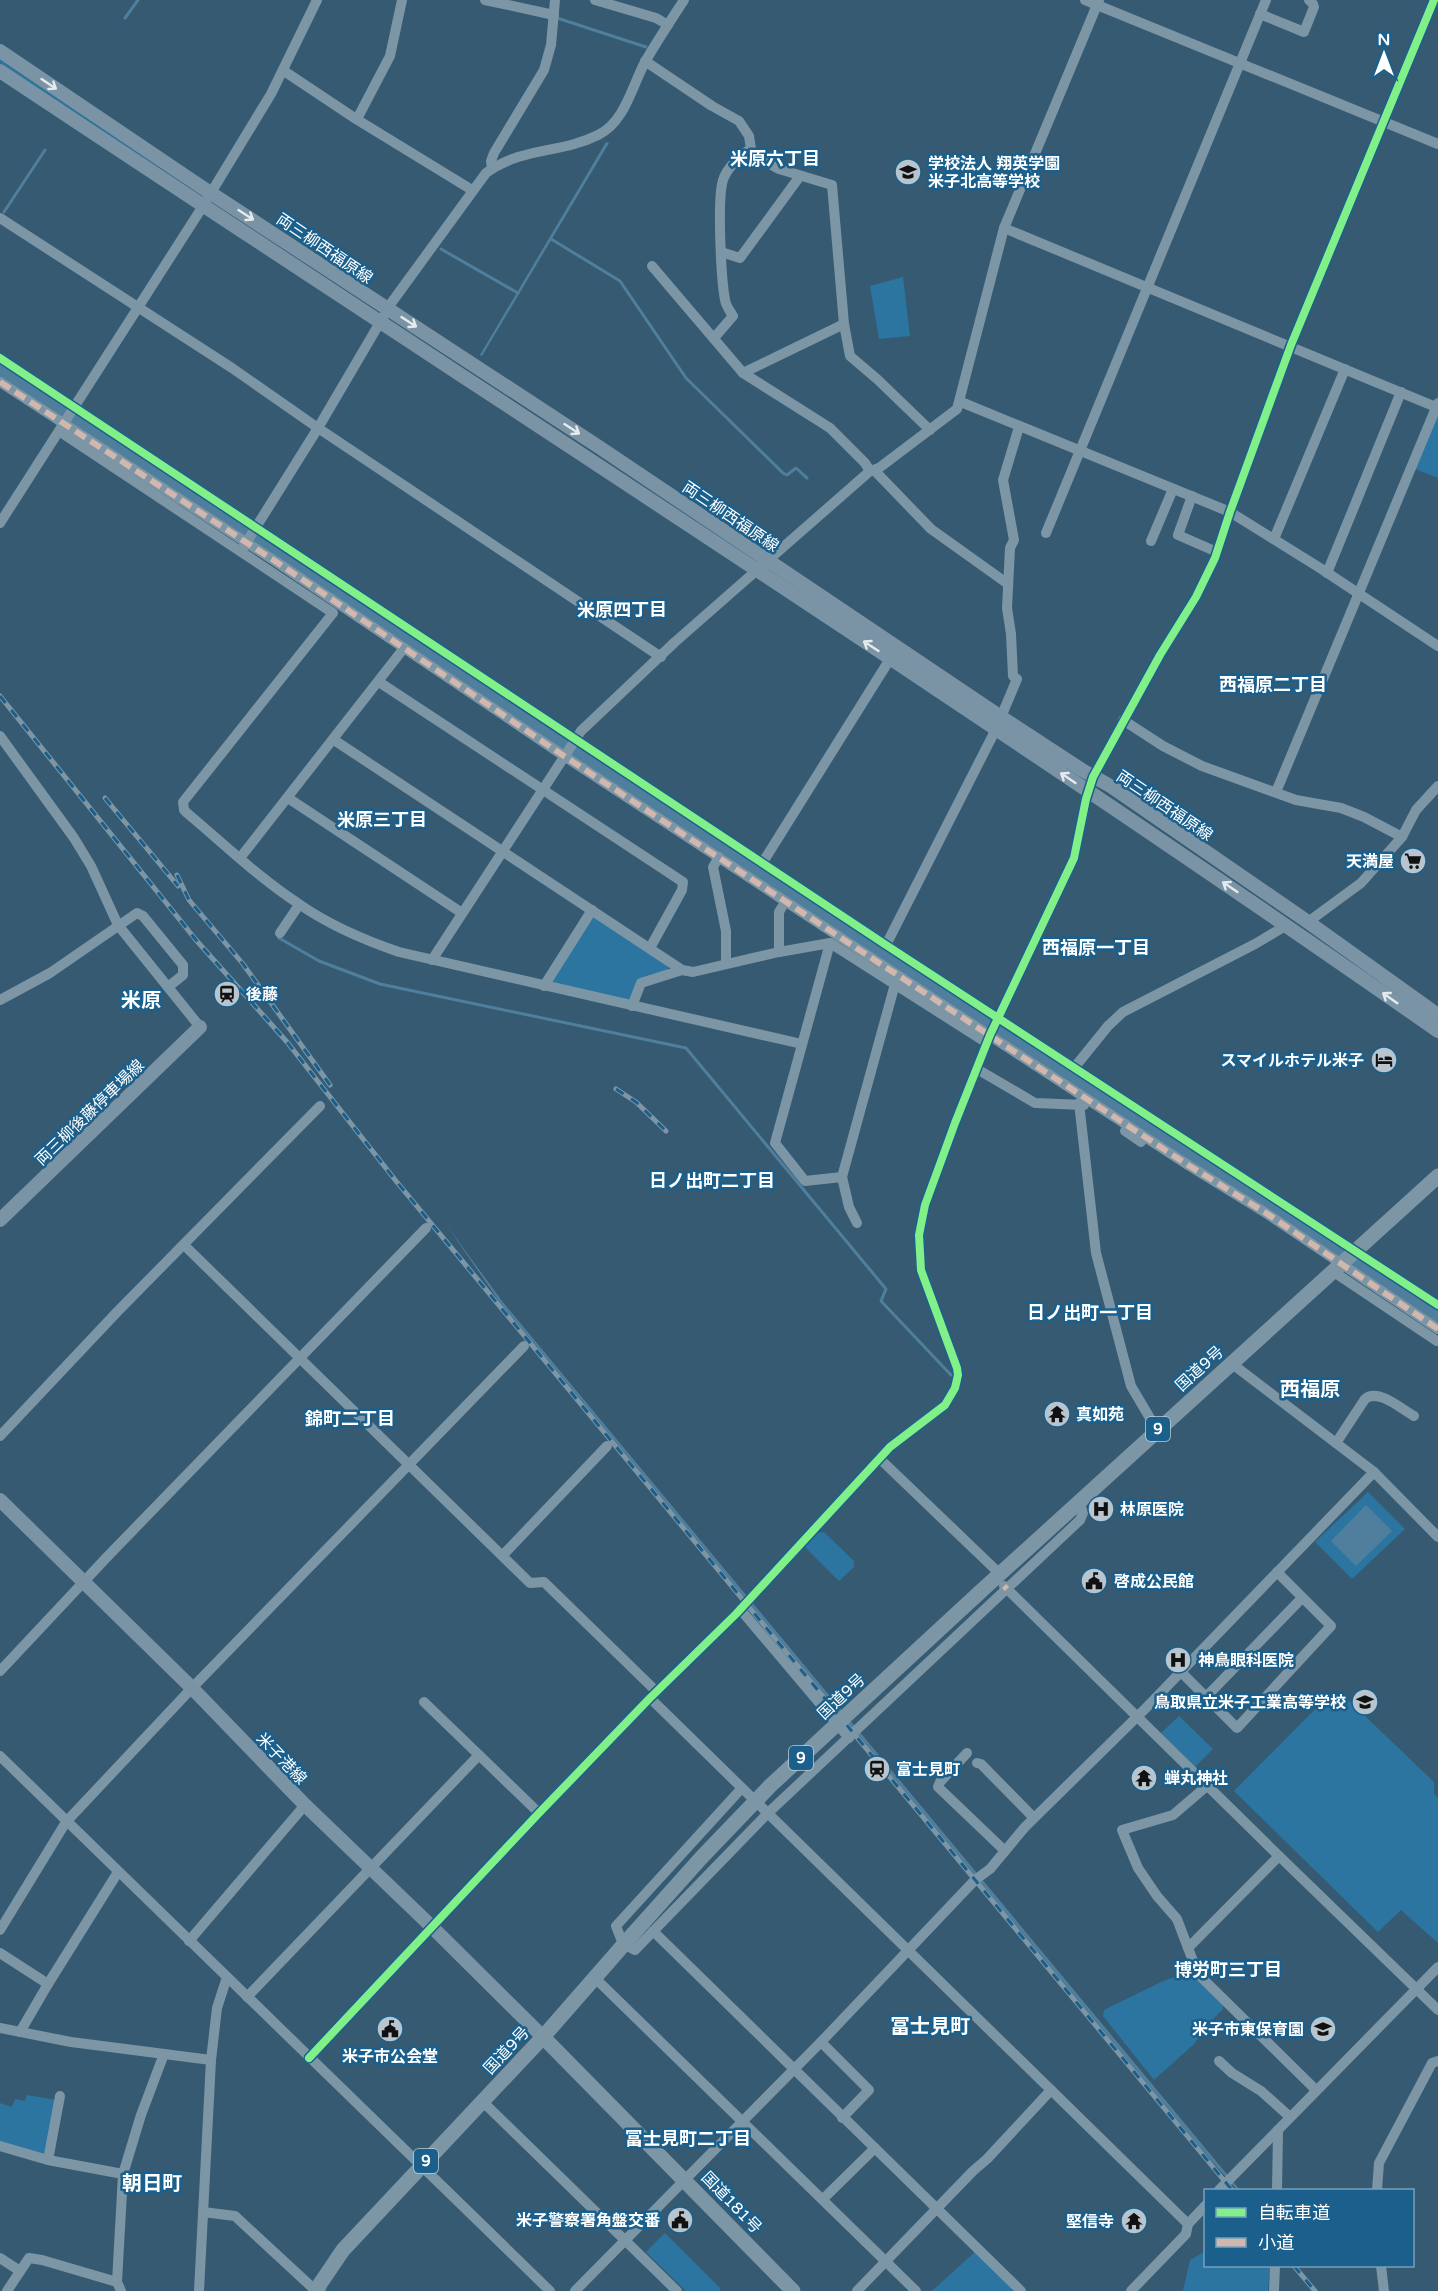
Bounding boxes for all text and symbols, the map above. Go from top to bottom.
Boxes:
north arrow [1354,24,1414,84]
text: N [1378,30,1390,50]
one-way arrow [40,78,56,90]
district label: 米原六丁目 [730,148,820,170]
place label: 学校法人 翔英学園 米子北高等学校 [928,154,1060,192]
school or university icon: 学校法人 翔英学園 米子北高等学校 [893,157,923,187]
street label: 両三柳西福原線 [272,209,376,288]
one-way arrow [237,210,254,222]
one-way arrow [400,316,417,328]
one-way arrow [563,424,580,436]
street label: 両三柳西福原線 [678,477,782,556]
district label: 米原四丁目 [577,599,667,621]
one-way arrow [863,640,880,652]
district label: 西福原二丁目 [1219,674,1327,696]
street label: 両三柳西福原線 [1112,766,1216,845]
one-way arrow [1060,772,1077,784]
district label: 米原三丁目 [337,809,427,831]
supermarket icon: 天満屋 [1398,846,1428,876]
place label: 天満屋 [1346,852,1394,872]
one-way arrow [1222,881,1239,893]
district label: 西福原一丁目 [1042,937,1150,959]
station icon: 後藤 [212,979,242,1009]
place label: 後藤 [246,985,278,1005]
district label: 米原 [121,989,161,1013]
one-way arrow [1382,992,1399,1004]
hotel icon: スマイルホテル米子 [1369,1045,1399,1075]
place label: スマイルホテル米子 [1220,1051,1364,1071]
street label: 両三柳後藤停車場線 [31,1056,148,1170]
district label: 日ノ出町二丁目 [649,1170,775,1192]
district label: 日ノ出町一丁目 [1027,1302,1153,1324]
street label: 国道9号 [1171,1342,1228,1396]
district label: 西福原 [1280,1378,1340,1402]
temple icon: 真如苑 [1042,1399,1072,1429]
place label: 真如苑 [1076,1405,1124,1425]
district label: 錦町二丁目 [305,1408,395,1430]
road number: 9 [1146,1417,1170,1441]
hospital icon: 林原医院 [1086,1494,1116,1524]
place label: 林原医院 [1120,1500,1184,1520]
public building icon: 啓成公民館 [1079,1566,1109,1596]
place label: 啓成公民館 [1114,1572,1194,1592]
hospital icon: 神鳥眼科医院 [1163,1645,1193,1675]
place label: 神鳥眼科医院 [1198,1651,1294,1671]
street label: 国道9号 [814,1670,870,1724]
school or university icon: 鳥取県立米子工業高等学校 [1350,1687,1380,1717]
place label: 鳥取県立米子工業高等学校 [1154,1693,1346,1713]
street label: 米子港線 [252,1729,311,1789]
road number: 9 [789,1746,813,1770]
station icon: 富士見町 [862,1754,892,1784]
place label: 富士見町 [896,1760,960,1780]
temple icon: 蝉丸神社 [1129,1763,1159,1793]
place label: 蝉丸神社 [1164,1769,1228,1789]
district label: 博労町三丁目 [1174,1959,1282,1981]
public building icon: 米子市公会堂 [375,2014,405,2044]
school or university icon: 米子市東保育園 [1308,2014,1338,2044]
district label: 冨士見町 [890,2015,970,2039]
place label: 米子市東保育園 [1192,2020,1304,2040]
street label: 国道9号 [480,2023,534,2079]
place label: 米子市公会堂 [342,2047,438,2067]
district label: 冨士見町二丁目 [625,2128,751,2150]
road number: 9 [414,2149,438,2173]
street label: 国道181号 [697,2168,766,2238]
district label: 朝日町 [122,2172,182,2196]
legend [1204,2189,1414,2267]
text: 自転車道 [1258,2202,1330,2224]
public building icon: 米子警察署角盤交番 [665,2205,695,2235]
temple icon: 堅信寺 [1119,2206,1149,2236]
place label: 米子警察署角盤交番 [516,2211,660,2231]
place label: 堅信寺 [1066,2212,1114,2232]
text: 小道 [1258,2232,1294,2254]

